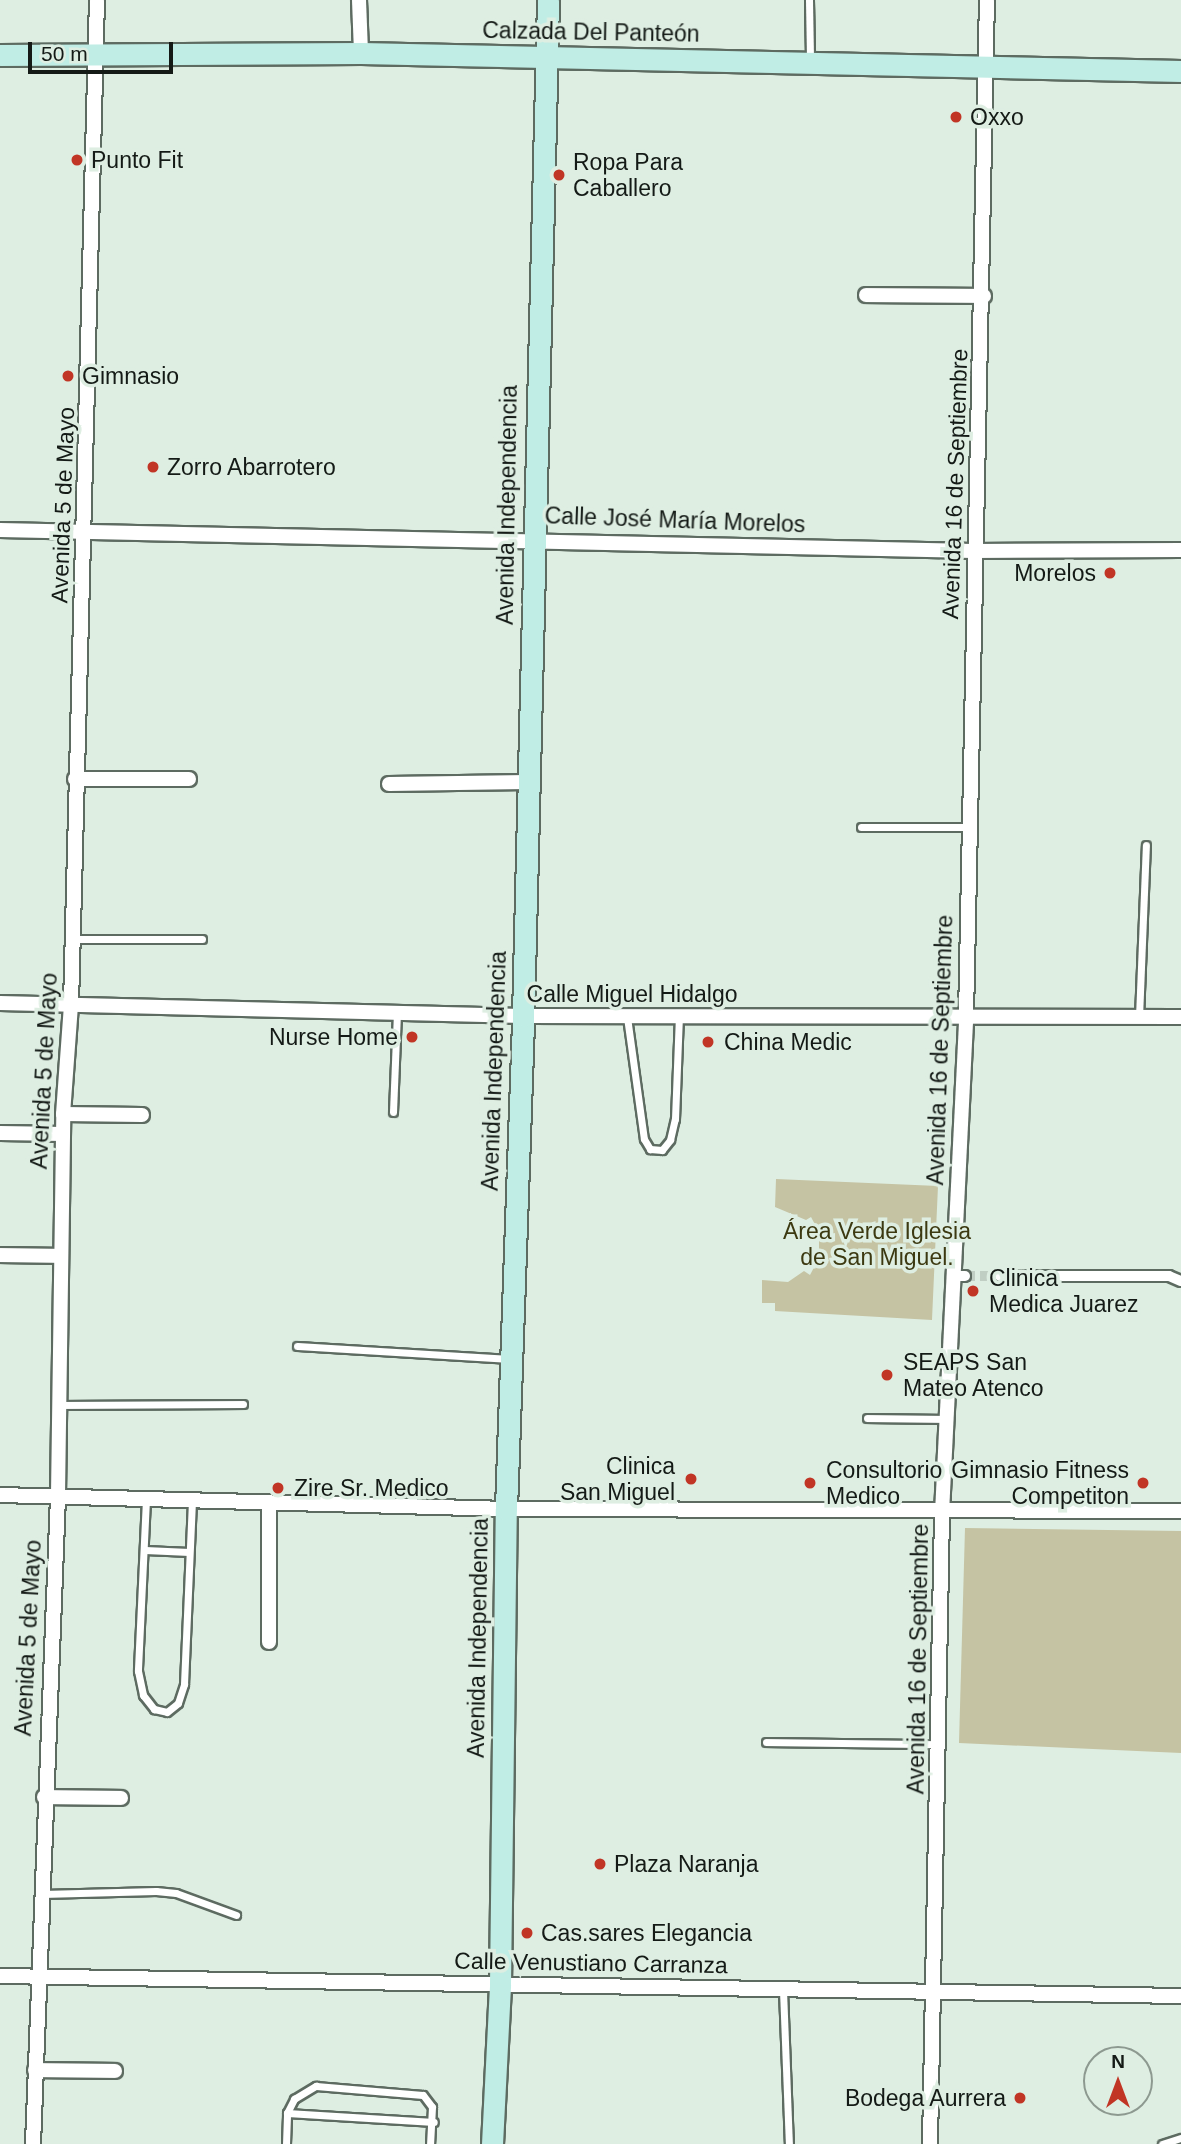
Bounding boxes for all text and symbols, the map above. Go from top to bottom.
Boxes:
street label: Calzada Del Panteón [482,16,700,48]
scale bar [32,28,177,72]
text: 50 m [41,42,88,65]
place label: Oxxo [970,103,1024,131]
marker: Oxxo [948,109,964,125]
place label: Punto Fit [91,146,183,174]
place label: Ropa Para Caballero [573,148,683,202]
marker: Punto Fit [69,152,85,168]
marker: Ropa Para Caballero [551,167,567,183]
street label: Avenida 16 de Septiembre [936,348,974,620]
place label: Gimnasio [82,362,179,390]
marker: Gimnasio [60,368,76,384]
street label: Avenida Independencia [491,385,523,625]
street label: Avenida 5 de Mayo [46,406,80,604]
place label: Zorro Abarrotero [167,453,337,481]
marker: Zorro Abarrotero [145,459,161,475]
street label: Calle José María Morelos [544,502,806,538]
place label: Morelos [1014,559,1096,587]
marker: Morelos [1102,565,1118,581]
street label: Avenida 16 de Septiembre [921,914,959,1186]
street label: Avenida Independencia [476,951,512,1191]
street label: Avenida 5 de Mayo [25,972,63,1170]
street label: Calle Miguel Hidalgo [527,980,737,1008]
place label: Nurse Home [269,1023,398,1051]
place label: China Medic [724,1028,852,1056]
marker: Nurse Home [404,1029,420,1045]
marker: China Medic [698,1032,718,1052]
park label: Área Verde Iglesia de San Miguel. [783,1217,971,1271]
place label: Clinica Medica Juarez [989,1264,1139,1318]
marker: Clinica Medica Juarez [963,1281,983,1301]
place label: SEAPS San Mateo Atenco [903,1348,1045,1402]
marker: SEAPS San Mateo Atenco [877,1365,897,1385]
place label: Clinica San Miguel [560,1452,675,1506]
place label: Consultorio Medico [826,1456,942,1510]
place label: Gimnasio Fitness Competiton [951,1456,1129,1510]
marker: Clinica San Miguel [681,1469,701,1489]
marker: Consultorio Medico [800,1473,820,1493]
place label: Zire Sr. Medico [294,1474,449,1502]
marker: Gimnasio Fitness Competiton [1135,1475,1151,1491]
marker: Zire Sr. Medico [268,1478,288,1498]
street label: Avenida Independencia [462,1518,494,1758]
street label: Avenida 16 de Septiembre [902,1523,934,1795]
street label: Avenida 5 de Mayo [9,1539,47,1737]
place label: Plaza Naranja [614,1850,758,1878]
marker: Plaza Naranja [592,1856,608,1872]
place label: Cas.sares Elegancia [541,1919,752,1947]
marker: Cas.sares Elegancia [519,1925,535,1941]
street label: Calle Venustiano Carranza [454,1947,728,1979]
north arrow [1083,2046,1153,2116]
text: N [1111,2051,1125,2072]
place label: Bodega Aurrera [844,2084,1006,2112]
marker: Bodega Aurrera [1012,2090,1028,2106]

